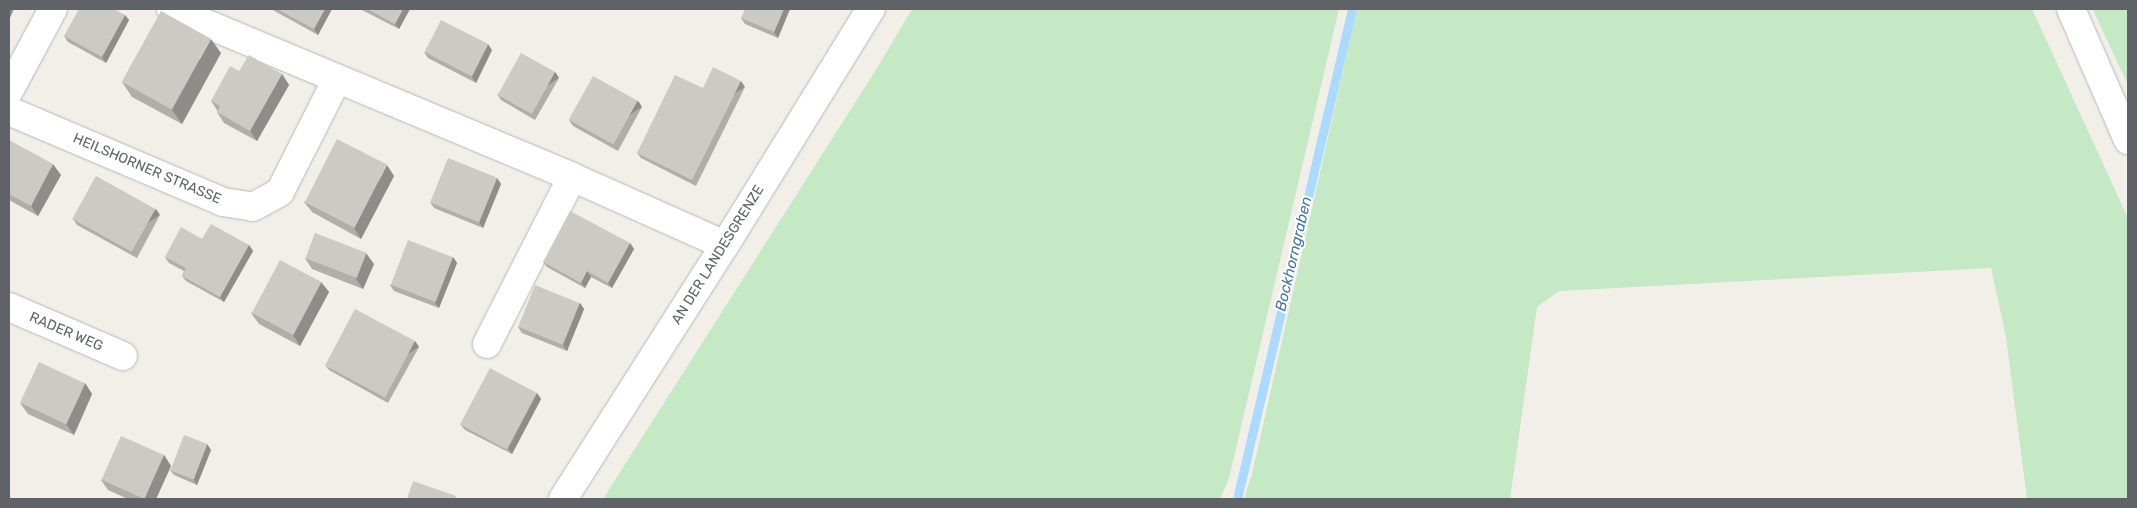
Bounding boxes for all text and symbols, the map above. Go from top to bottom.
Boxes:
street label: HEILSHORNER STRASSE [70,130,224,208]
street label: AN DER LANDESGRENZE [668,182,768,328]
water label: Bockhorngraben [1272,195,1316,313]
street label: RADER WEG [27,309,105,355]

